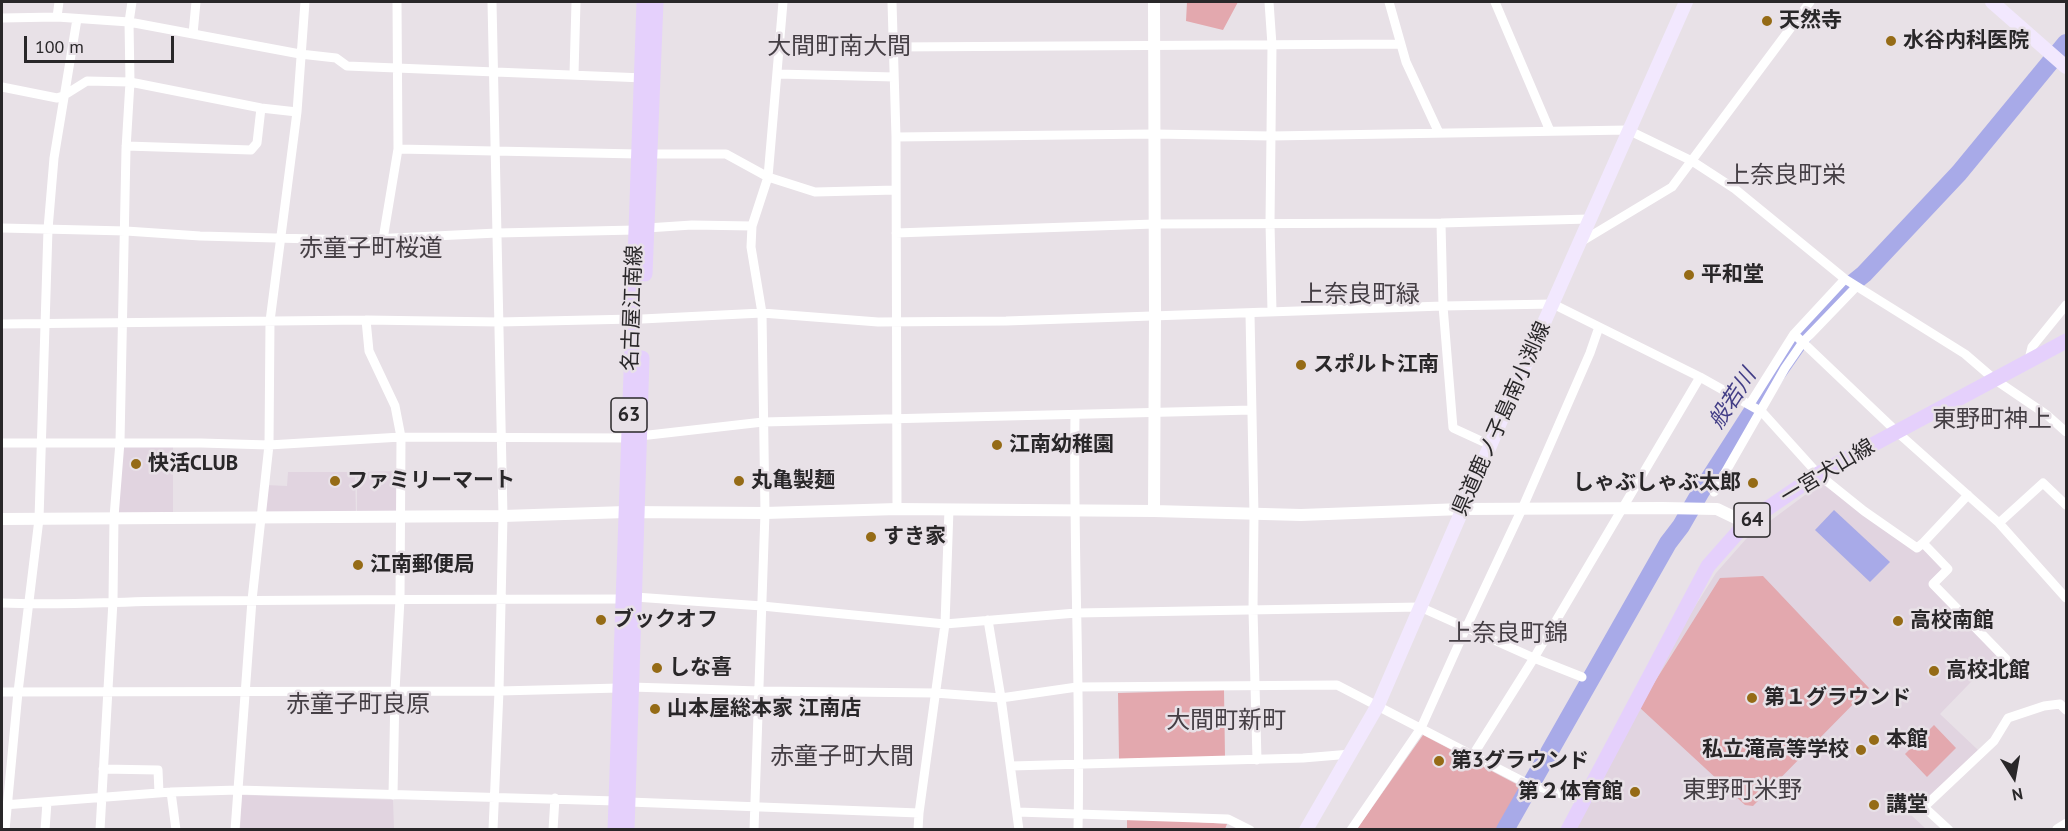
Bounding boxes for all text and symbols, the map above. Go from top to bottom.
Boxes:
place label: 天然寺 [1779,8,1842,34]
marker: 天然寺 [1760,14,1774,28]
scale bar [27,24,177,62]
place label: 水谷内科医院 [1903,28,2029,54]
district label: 大間町南大間 [767,33,911,61]
marker: 水谷内科医院 [1884,34,1898,48]
text: 100 m [35,35,84,58]
district label: 上奈良町栄 [1726,162,1846,190]
district label: 赤童子町桜道 [299,235,443,263]
street label: 名古屋江南線 [618,245,648,371]
place label: 平和堂 [1701,262,1764,288]
marker: 平和堂 [1682,268,1696,282]
district label: 上奈良町緑 [1300,281,1420,309]
street label: 県道鹿ノ子島南小渕線 [1448,318,1556,520]
place label: スポルト江南 [1313,352,1439,378]
marker: スポルト江南 [1294,358,1308,372]
water label: 般若川 [1704,364,1762,434]
road number: 63 [611,398,647,432]
district label: 東野町神上 [1932,406,2052,434]
place label: 江南幼稚園 [1009,432,1114,458]
street label: 一宮犬山線 [1777,434,1879,510]
marker: 江南幼稚園 [990,438,1004,452]
place label: 快活CLUB [148,451,238,477]
marker: 快活CLUB [129,457,143,471]
place label: ファミリーマート [347,468,515,494]
place label: 丸亀製麺 [751,468,835,494]
place label: しゃぶしゃぶ太郎 [1573,470,1741,496]
marker: ファミリーマート [328,474,342,488]
marker: 丸亀製麺 [732,474,746,488]
marker: しゃぶしゃぶ太郎 [1746,476,1760,490]
road number: 64 [1734,503,1770,537]
place label: すき家 [883,524,946,550]
marker: すき家 [864,530,878,544]
place label: 江南郵便局 [370,552,475,578]
marker: 江南郵便局 [351,558,365,572]
place label: ブックオフ [613,607,718,633]
place label: 高校南館 [1910,608,1994,634]
marker: ブックオフ [594,613,608,627]
marker: 高校南館 [1891,614,1905,628]
district label: 上奈良町錦 [1448,620,1568,648]
place label: しな喜 [669,655,732,681]
place label: 高校北館 [1946,658,2030,684]
marker: しな喜 [650,661,664,675]
marker: 高校北館 [1927,664,1941,678]
place label: 第１グラウンド [1764,685,1911,711]
district label: 赤童子町良原 [286,691,430,719]
marker: 第１グラウンド [1745,691,1759,705]
place label: 山本屋総本家 江南店 [667,696,861,722]
marker: 山本屋総本家 江南店 [648,702,662,716]
district label: 大間町新町 [1166,707,1286,735]
place label: 本館 [1886,727,1928,753]
marker: 本館 [1867,733,1881,747]
place label: 私立滝高等学校 [1702,737,1849,763]
district label: 赤童子町大間 [770,743,914,771]
marker: 私立滝高等学校 [1854,743,1868,757]
north arrow [1984,747,2044,807]
place label: 第3グラウンド [1451,748,1589,774]
marker: 第3グラウンド [1432,754,1446,768]
district label: 東野町米野 [1682,777,1802,805]
place label: 第２体育館 [1518,779,1623,805]
text: N [2010,784,2025,805]
marker: 第２体育館 [1628,785,1642,799]
place label: 講堂 [1886,792,1928,818]
marker: 講堂 [1867,798,1881,812]

